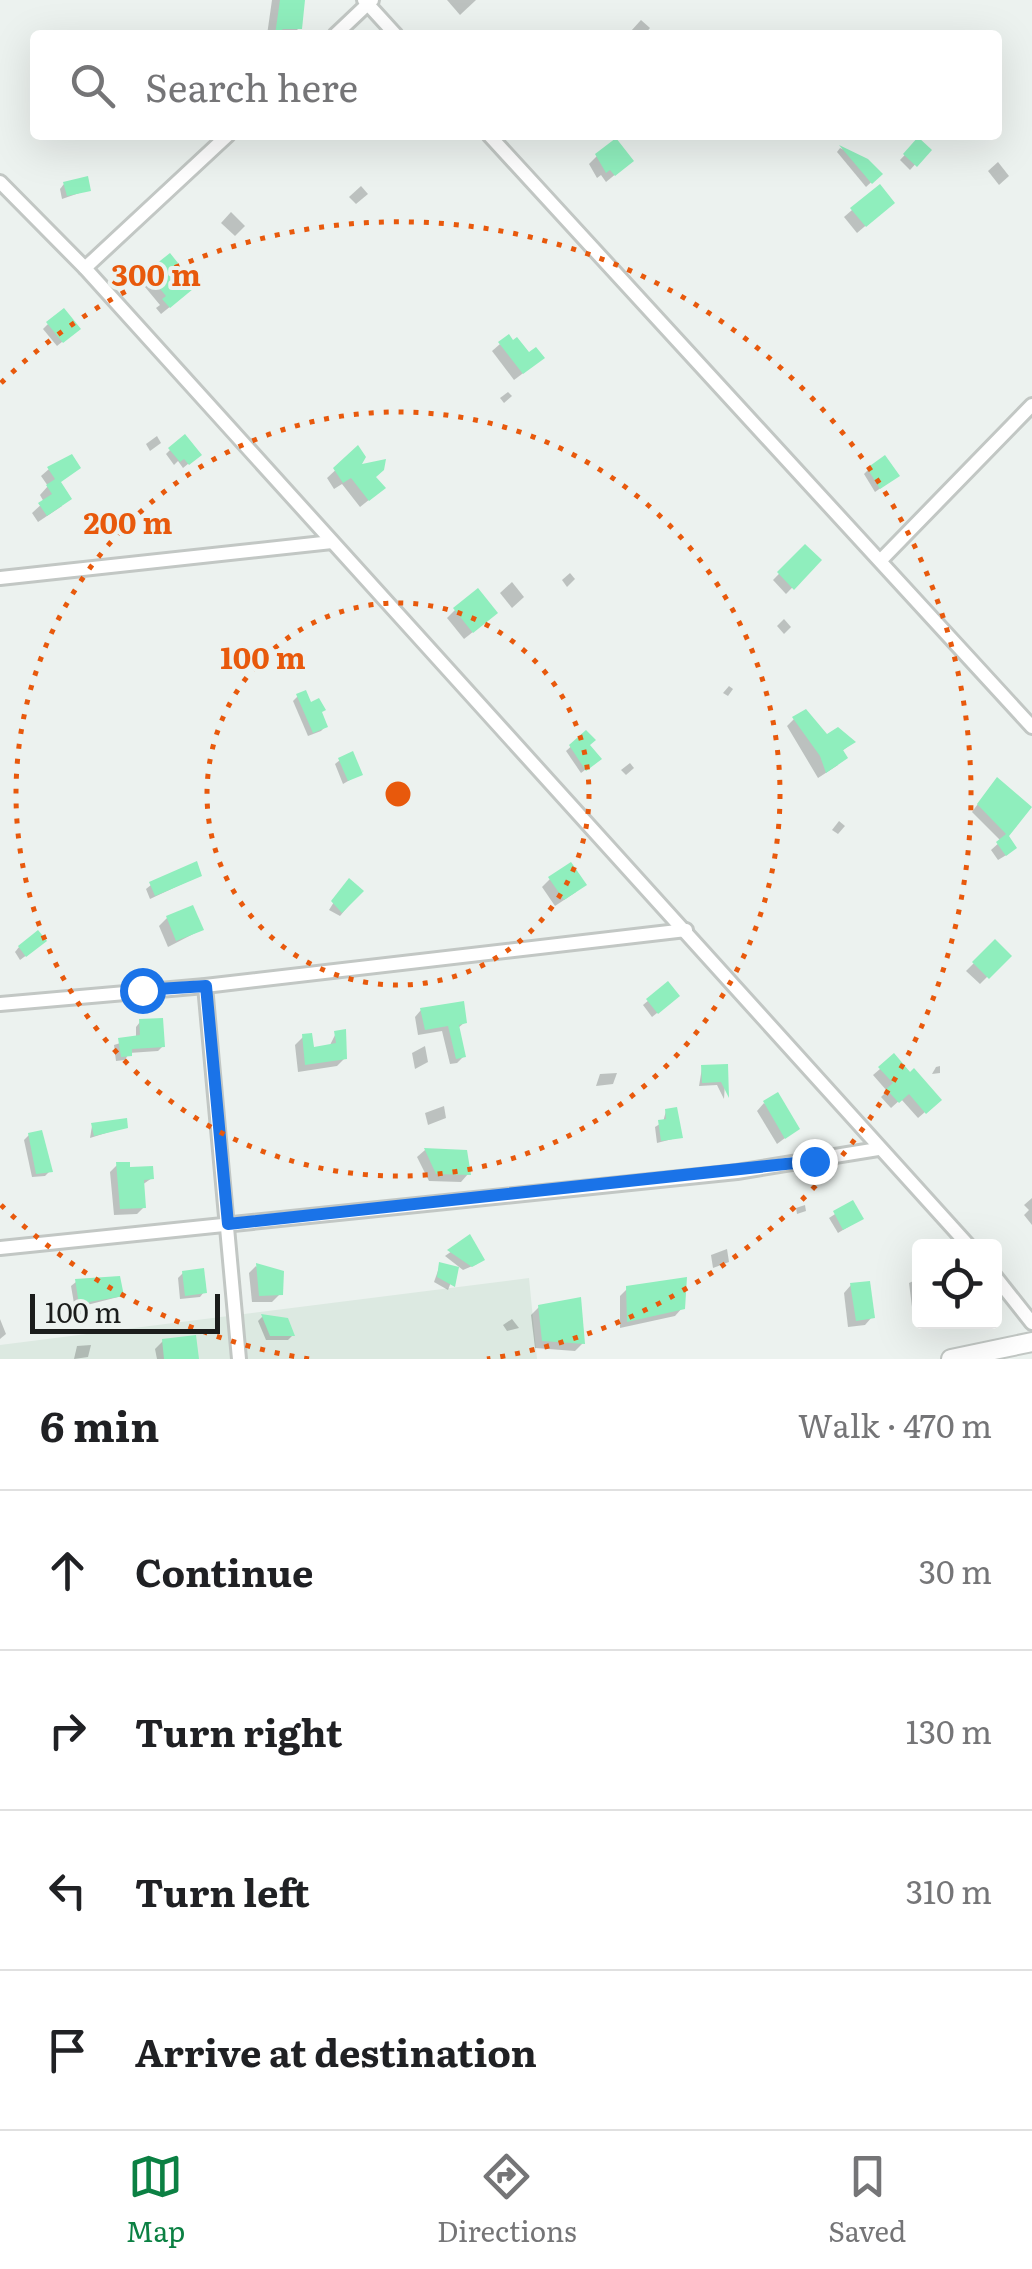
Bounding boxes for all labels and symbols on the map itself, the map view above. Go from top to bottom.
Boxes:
text: 300 m [111,251,201,295]
text: 200 m [84,499,173,543]
text: 100 m [220,634,306,678]
centre of rings [380,776,416,812]
route start [120,968,166,1014]
route end [792,1139,838,1185]
scale bar [30,1289,220,1334]

